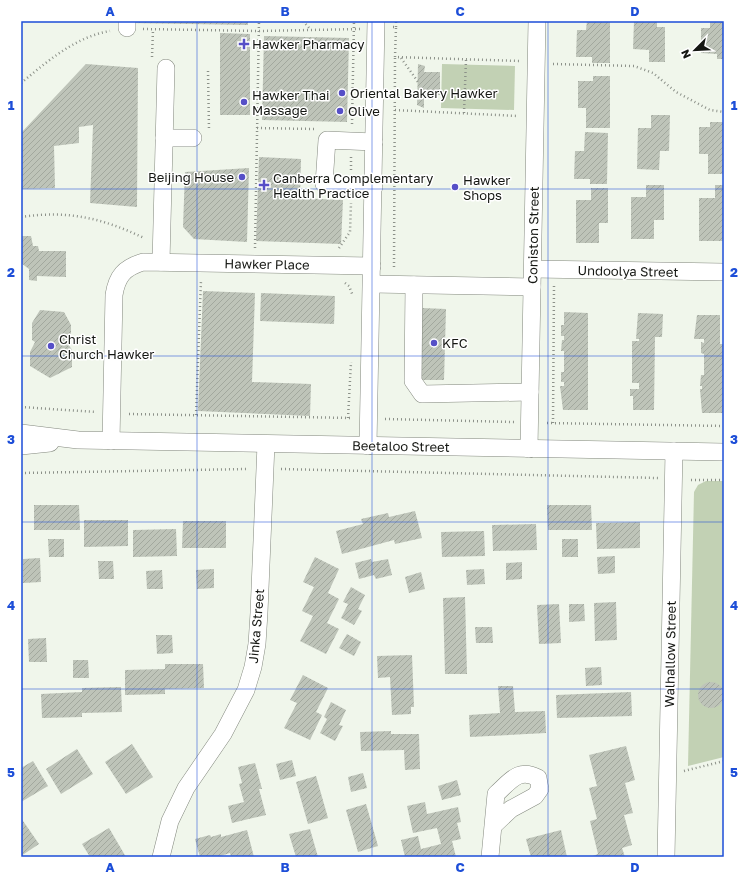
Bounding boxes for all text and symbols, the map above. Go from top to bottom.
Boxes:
text: A [105,3,115,19]
text: B [280,3,290,19]
text: C [455,3,465,19]
text: D [630,3,640,19]
north arrow [675,30,715,70]
place label: Hawker Pharmacy [252,36,365,52]
marker: Hawker Pharmacy [239,39,249,49]
text: N [678,48,693,61]
place label: Oriental Bakery Hawker [350,85,498,101]
place label: Hawker Thai Massage [252,87,329,118]
marker: Oriental Bakery Hawker [337,88,347,98]
text: 1 [8,97,15,113]
marker: Hawker Thai Massage [239,97,249,107]
text: 1 [731,97,738,113]
place label: Olive [348,103,380,119]
marker: Olive [335,106,345,116]
place label: Beijing House [148,169,234,185]
place label: Canberra Complementary Health Practice [273,170,434,201]
marker: Beijing House [237,172,247,182]
place label: Hawker Shops [463,172,510,203]
marker: Canberra Complementary Health Practice [258,179,270,191]
marker: Hawker Shops [450,182,460,192]
street label: Coniston Street [524,186,542,284]
street label: Hawker Place [224,255,310,273]
street label: Undoolya Street [577,262,679,280]
text: 2 [7,264,15,280]
text: 2 [730,264,738,280]
place label: Christ Church Hawker [59,331,154,362]
place label: KFC [442,335,468,351]
marker: KFC [429,338,439,348]
marker: Christ Church Hawker [46,341,56,351]
text: 3 [7,431,15,447]
text: 3 [730,431,738,447]
street label: Beetaloo Street [352,437,450,455]
street label: Jinka Street [245,588,267,664]
text: 4 [7,597,15,613]
text: 4 [730,597,738,613]
street label: Walhallow Street [661,600,679,708]
text: 5 [7,764,15,780]
text: 5 [730,764,738,780]
text: A [105,859,115,875]
text: B [280,859,290,875]
text: C [455,859,465,875]
text: D [630,859,640,875]

